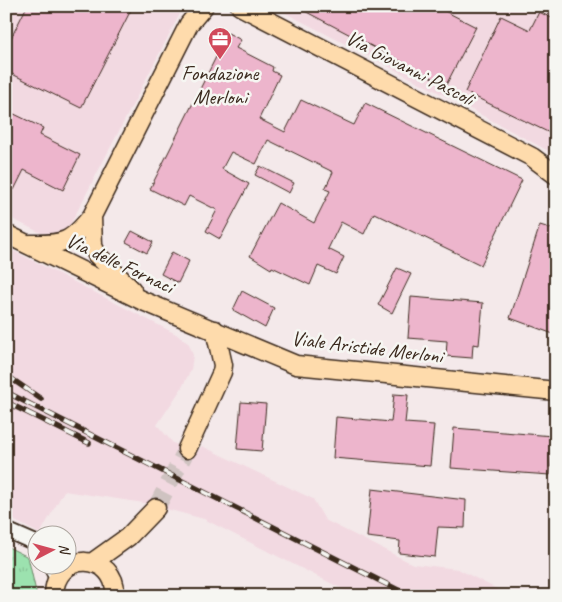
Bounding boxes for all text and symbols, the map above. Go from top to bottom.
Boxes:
street label: Via Giovanni Pascoli [342,25,481,113]
office icon: Fondazione Merloni [207,26,233,60]
place label: Fondazione Merloni [182,60,260,110]
street label: Via delle Fornaci [62,227,181,301]
street label: Viale Aristide Merloni [290,325,447,370]
north arrow [28,524,78,574]
text: N [56,543,74,556]

